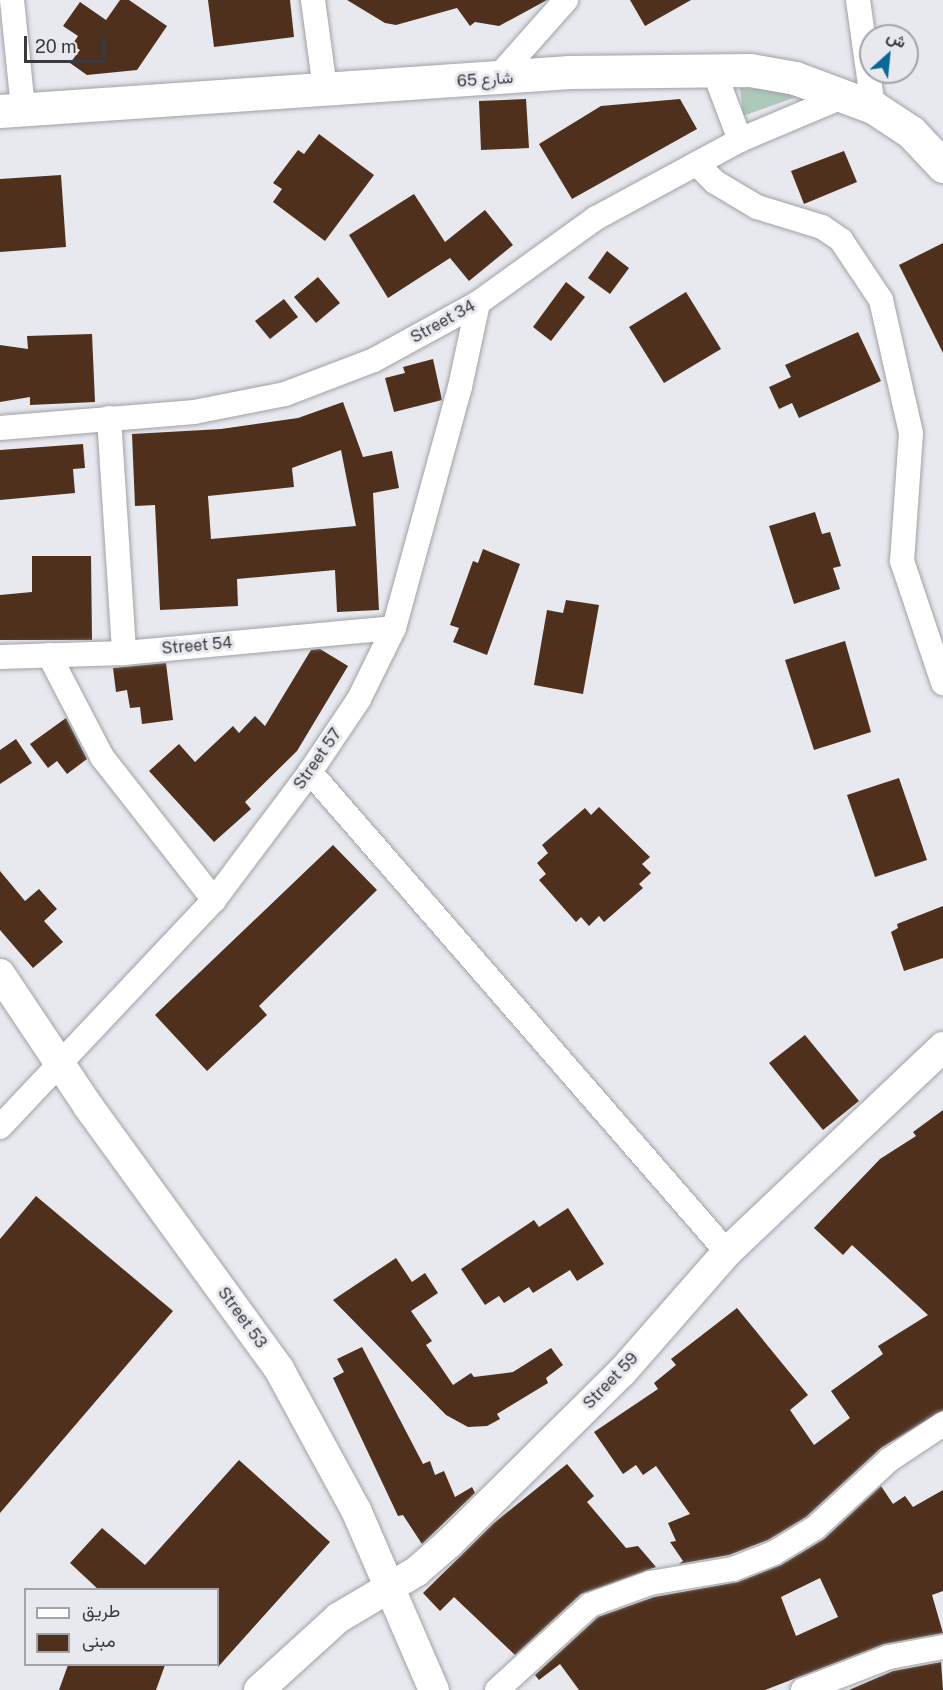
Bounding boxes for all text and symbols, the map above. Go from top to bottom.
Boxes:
scale bar [27,24,108,62]
north arrow [859,24,919,84]
text: ش [884,26,909,52]
text: 20 m [35,36,77,57]
street label: شارع 65 [456,68,514,92]
street label: Street 34 [407,296,479,348]
street label: Street 54 [161,633,233,659]
street label: Street 57 [290,725,346,793]
street label: Street 53 [213,1284,271,1352]
street label: Street 59 [579,1349,643,1413]
legend [24,1588,219,1666]
text: طريق [82,1600,120,1621]
text: مبنى [82,1630,116,1651]

